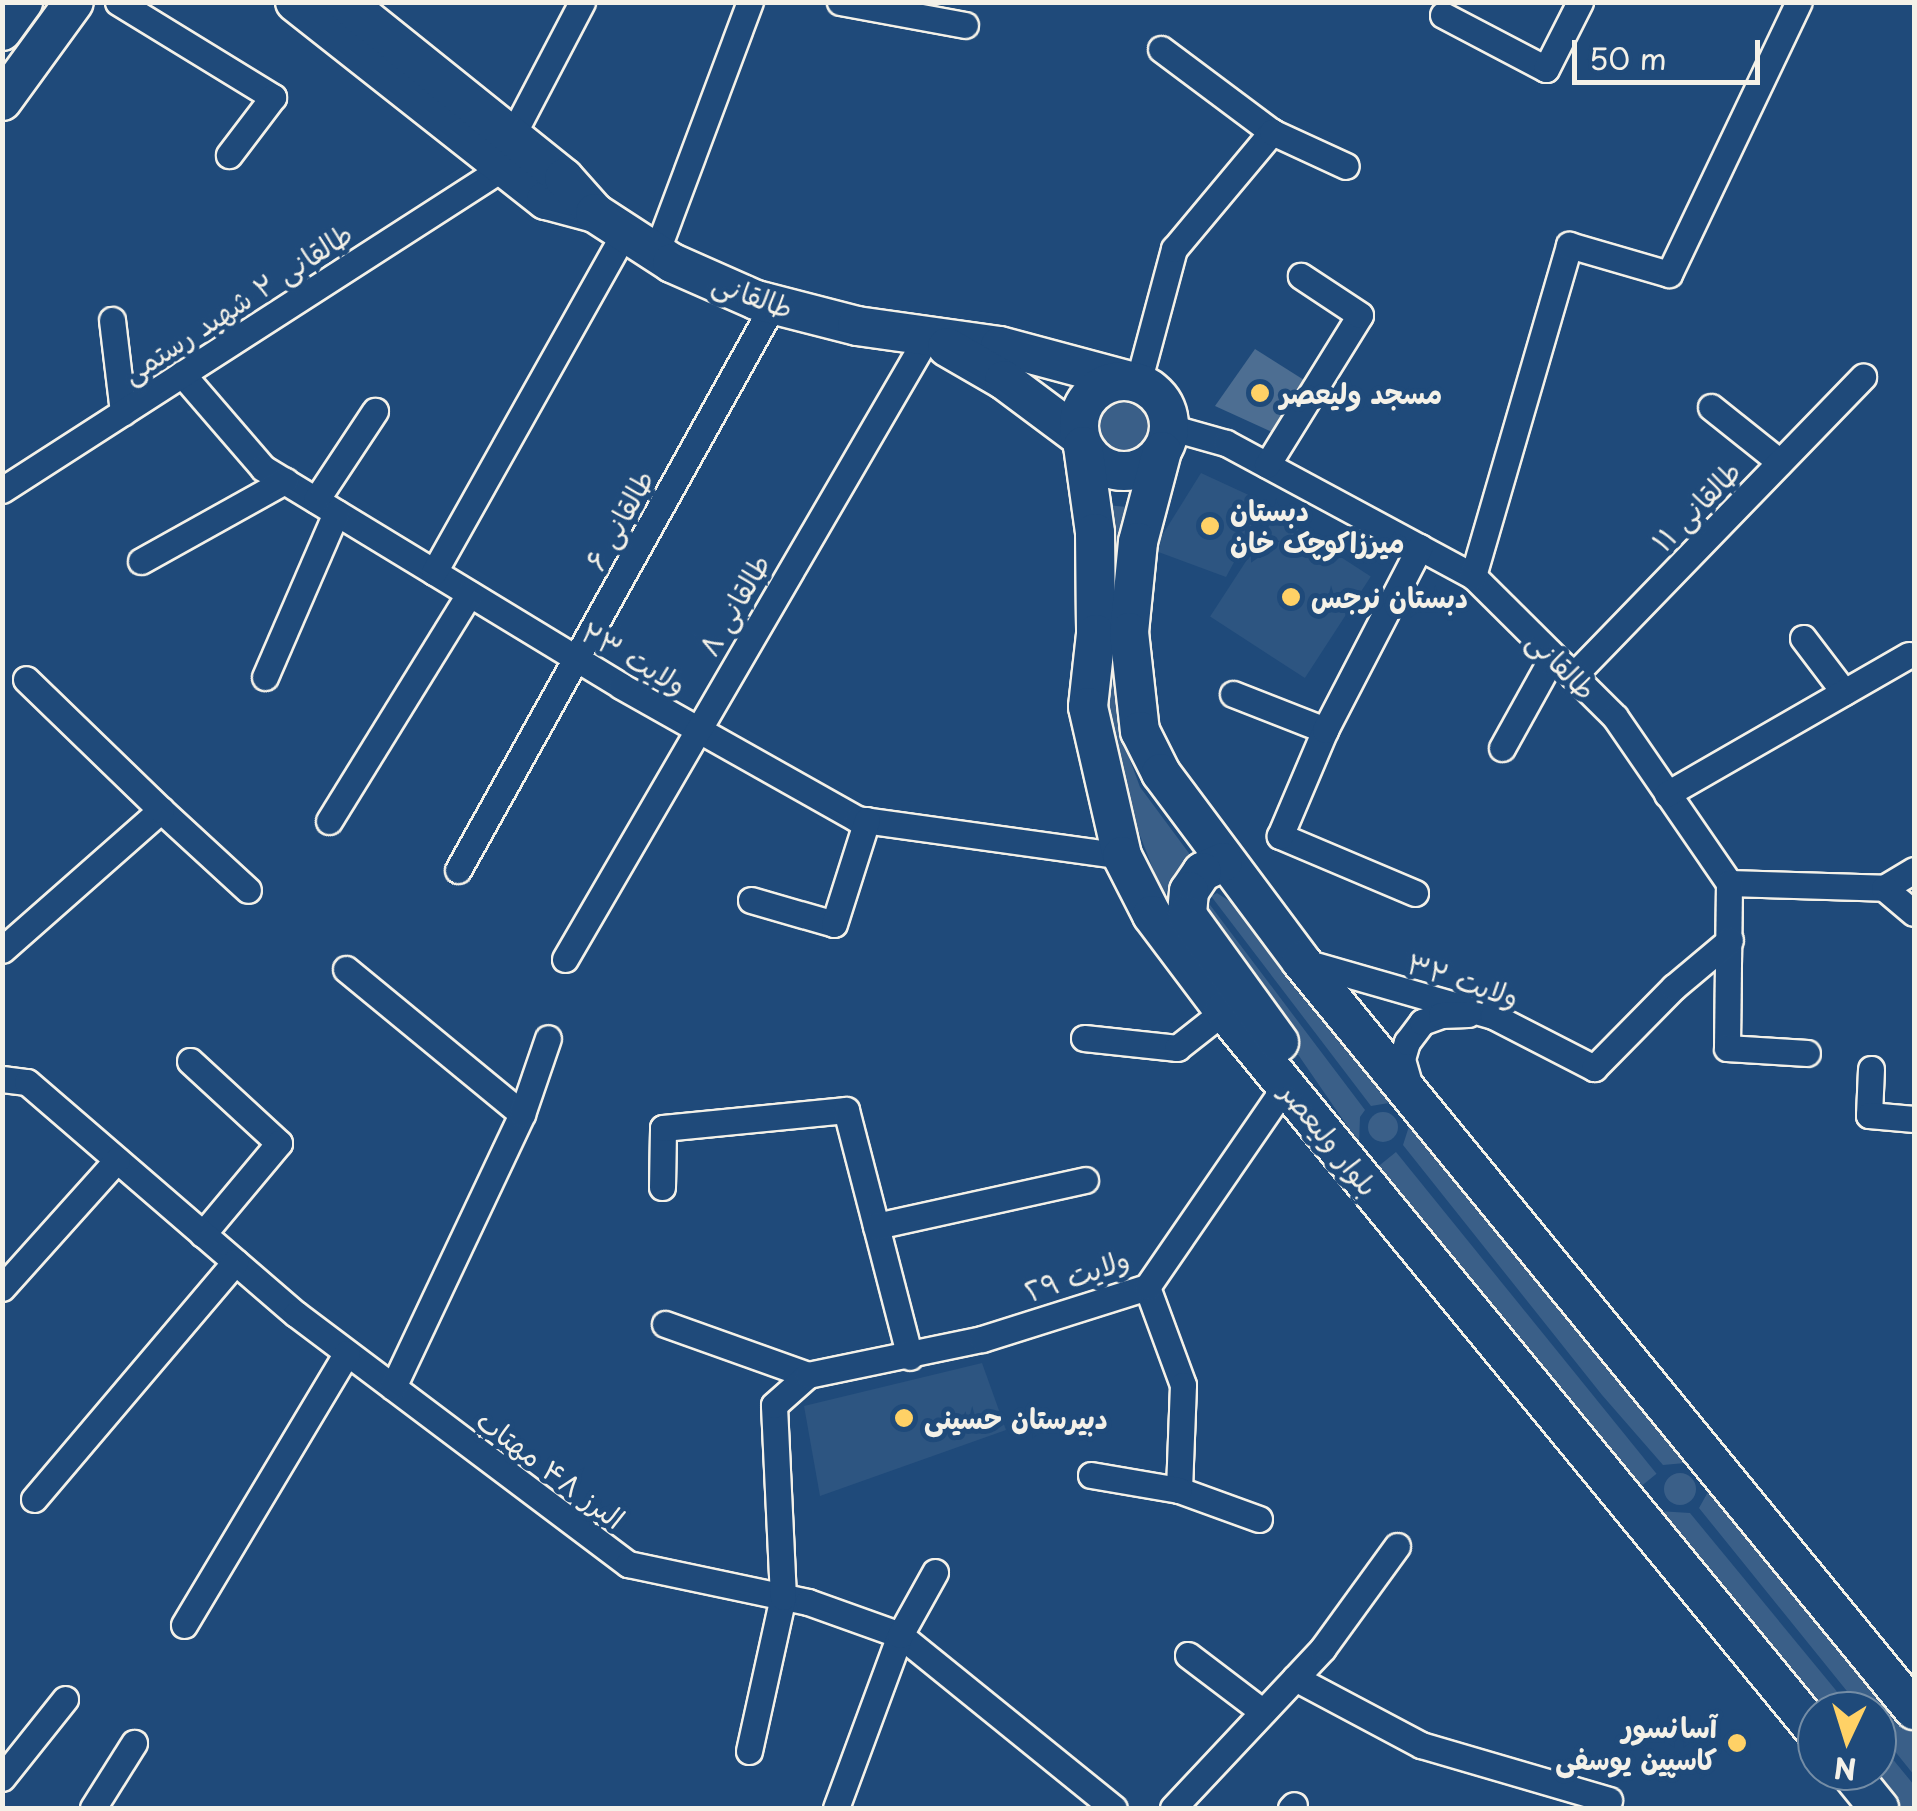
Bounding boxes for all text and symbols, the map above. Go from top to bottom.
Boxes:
scale bar [1577,20,1764,82]
text: 50 m [1589,35,1667,80]
street label: طالقانی ۲ شهید رستمی [116,216,358,390]
street label: طالقانی [708,265,798,325]
place label: مسجد ولیعصر [1280,376,1442,410]
marker: مسجد ولیعصر [1249,382,1271,404]
street label: طالقانی ۱۱ [1645,454,1747,558]
street label: طالقانی ۶ [578,464,660,576]
place label: دبستان میرزاکوچک خان [1230,493,1404,559]
marker: دبستان میرزاکوچک خان [1199,515,1221,537]
street label: طالقانی ۸ [691,548,777,662]
place label: دبستان نرجس [1311,580,1468,614]
marker: دبستان نرجس [1280,586,1302,608]
street label: ولایت ٣۳ [576,615,692,701]
street label: طالقانی [1521,624,1603,706]
street label: ولایت ۳۲ [1403,946,1523,1014]
street label: بلوار ولیعصر [1274,1076,1386,1202]
street label: ولایت ٢٩ [1021,1242,1133,1308]
place label: دبیرستان حسینی [924,1401,1108,1435]
street label: البرز ۴۸ مهتاب [471,1403,631,1535]
marker: دبیرستان حسینی [893,1407,915,1429]
north arrow [1797,1691,1897,1791]
place label: آسانسور کاسپین یوسفی [1555,1710,1717,1776]
marker: آسانسور کاسپین یوسفی [1726,1732,1748,1754]
text: N [1832,1747,1858,1792]

